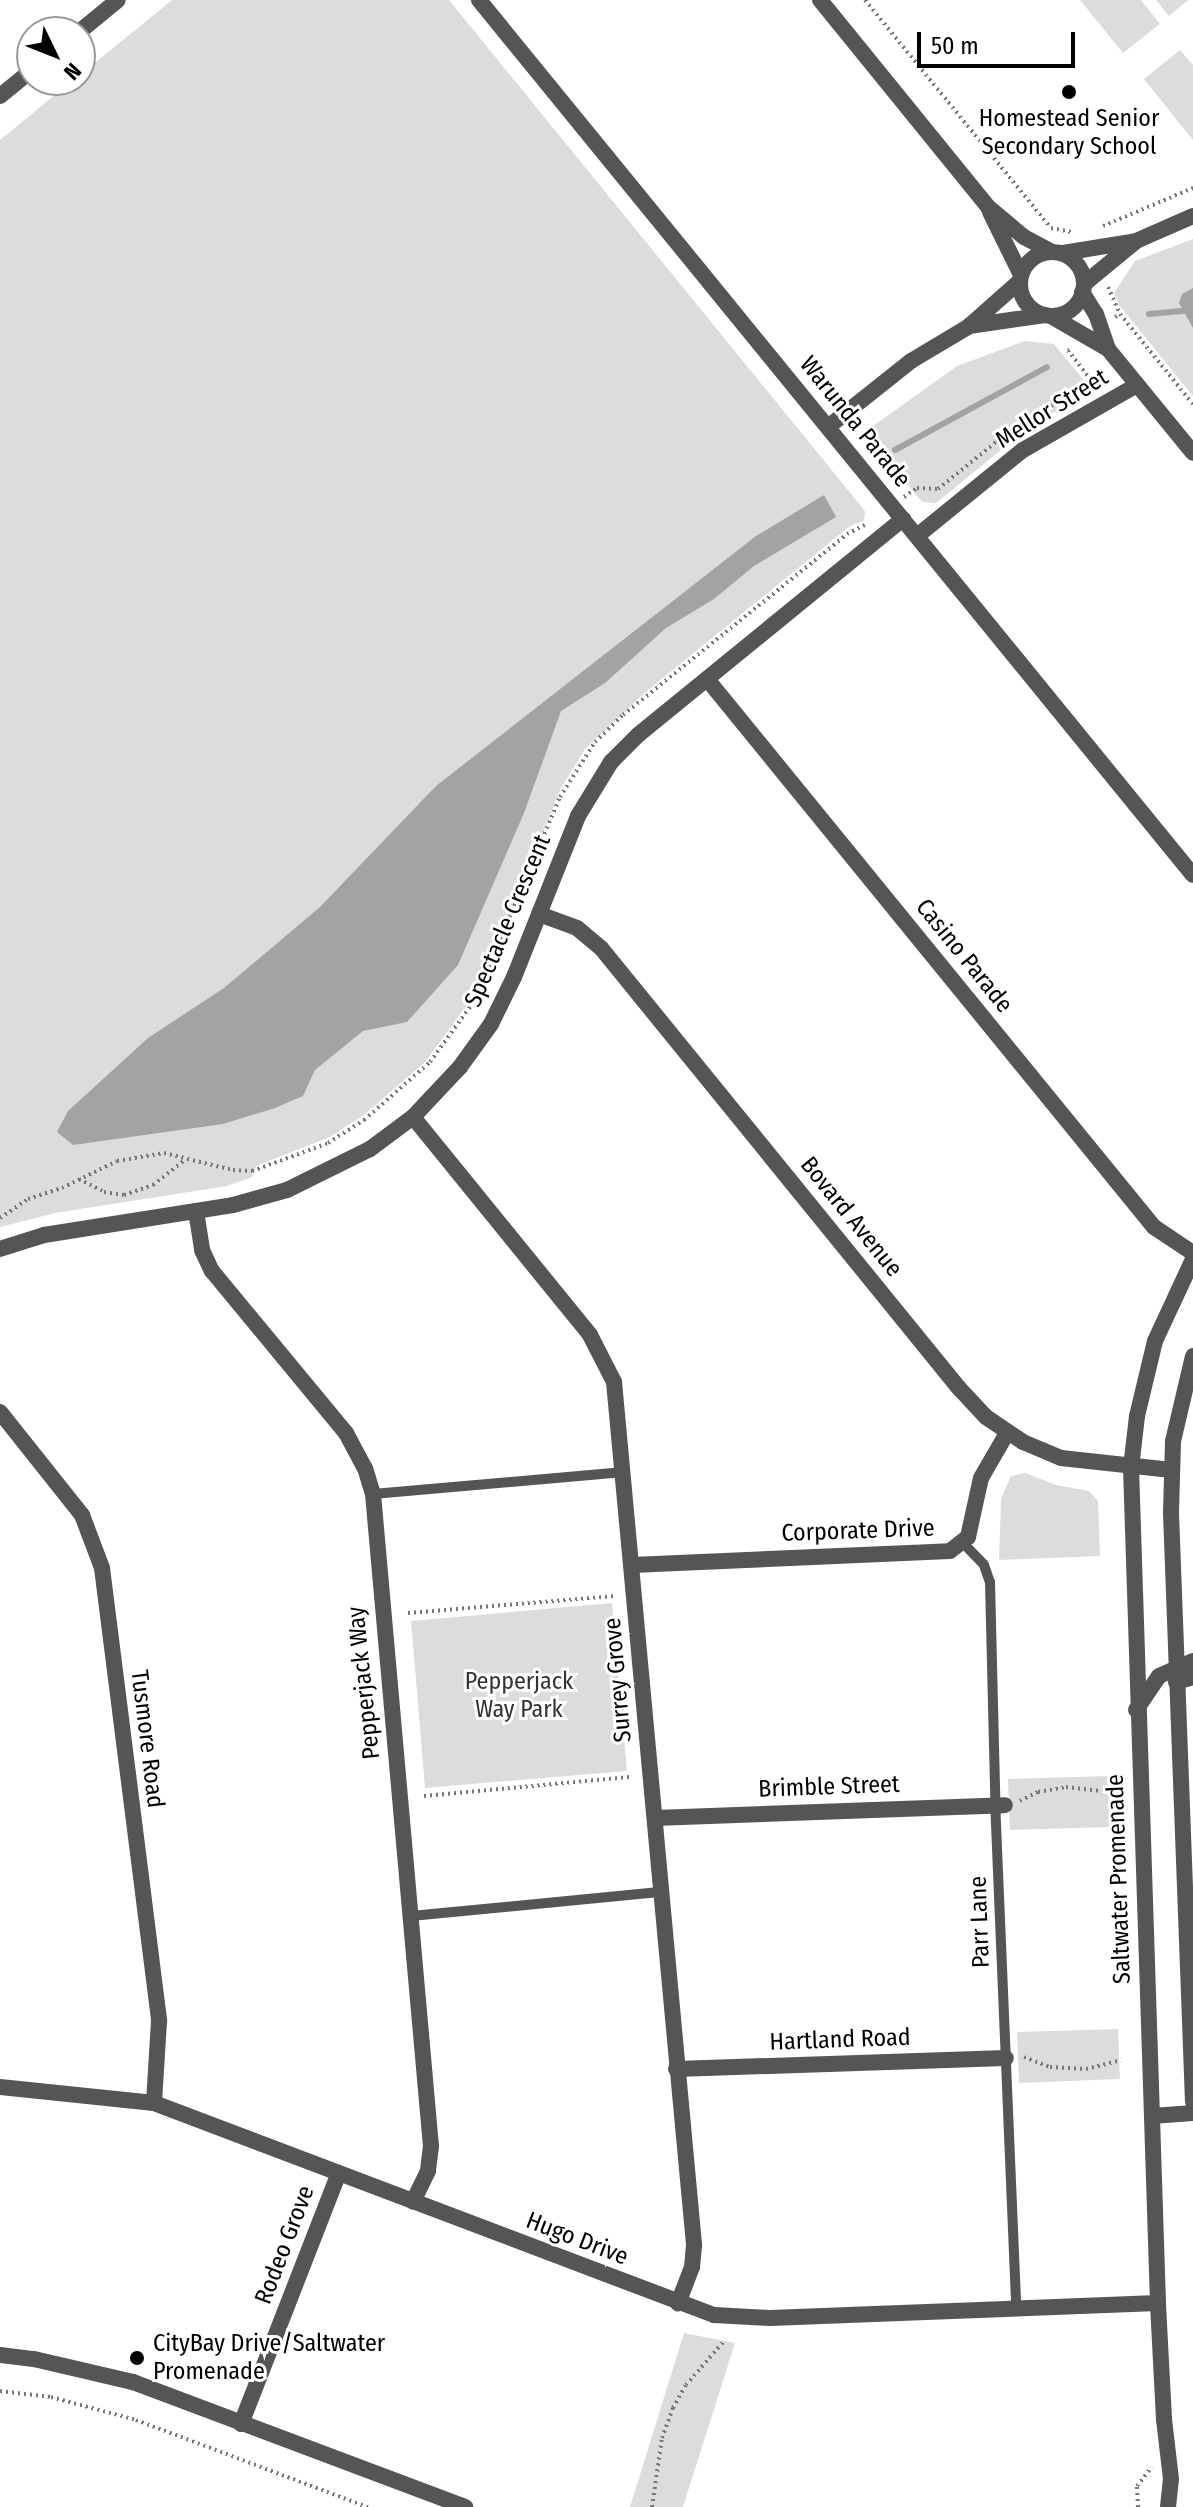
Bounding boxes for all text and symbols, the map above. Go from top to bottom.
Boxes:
north arrow [16,16,96,96]
scale bar [921,16,1079,66]
text: 50 m [931,32,979,60]
text: N [58,57,87,85]
marker: Homestead Senior Secondary School [1060,83,1078,101]
place label: Homestead Senior Secondary School [979,105,1159,161]
street label: Warunda Parade [793,351,917,493]
street label: Mellor Street [990,363,1114,455]
street label: Spectacle Crescent [459,831,557,1011]
street label: Casino Parade [909,893,1019,1019]
street label: Bovard Avenue [794,1151,908,1283]
street label: Corporate Drive [781,1514,935,1548]
street label: Pepperjack Way [342,1605,386,1761]
street label: Surrey Grove [598,1616,638,1744]
street label: Tusmore Road [124,1668,170,1810]
park label: Pepperjack Way Park [465,1668,573,1724]
street label: Brimble Street [758,1770,900,1804]
street label: Saltwater Promenade [1101,1774,1137,1984]
street label: Parr Lane [964,1875,996,1969]
street label: Hartland Road [769,2023,911,2057]
street label: Rodeo Grove [249,2182,321,2308]
street label: Hugo Drive [522,2206,632,2272]
place label: CityBay Drive/Saltwater Promenade [153,2330,385,2386]
marker: CityBay Drive/Saltwater Promenade [128,2349,146,2367]

